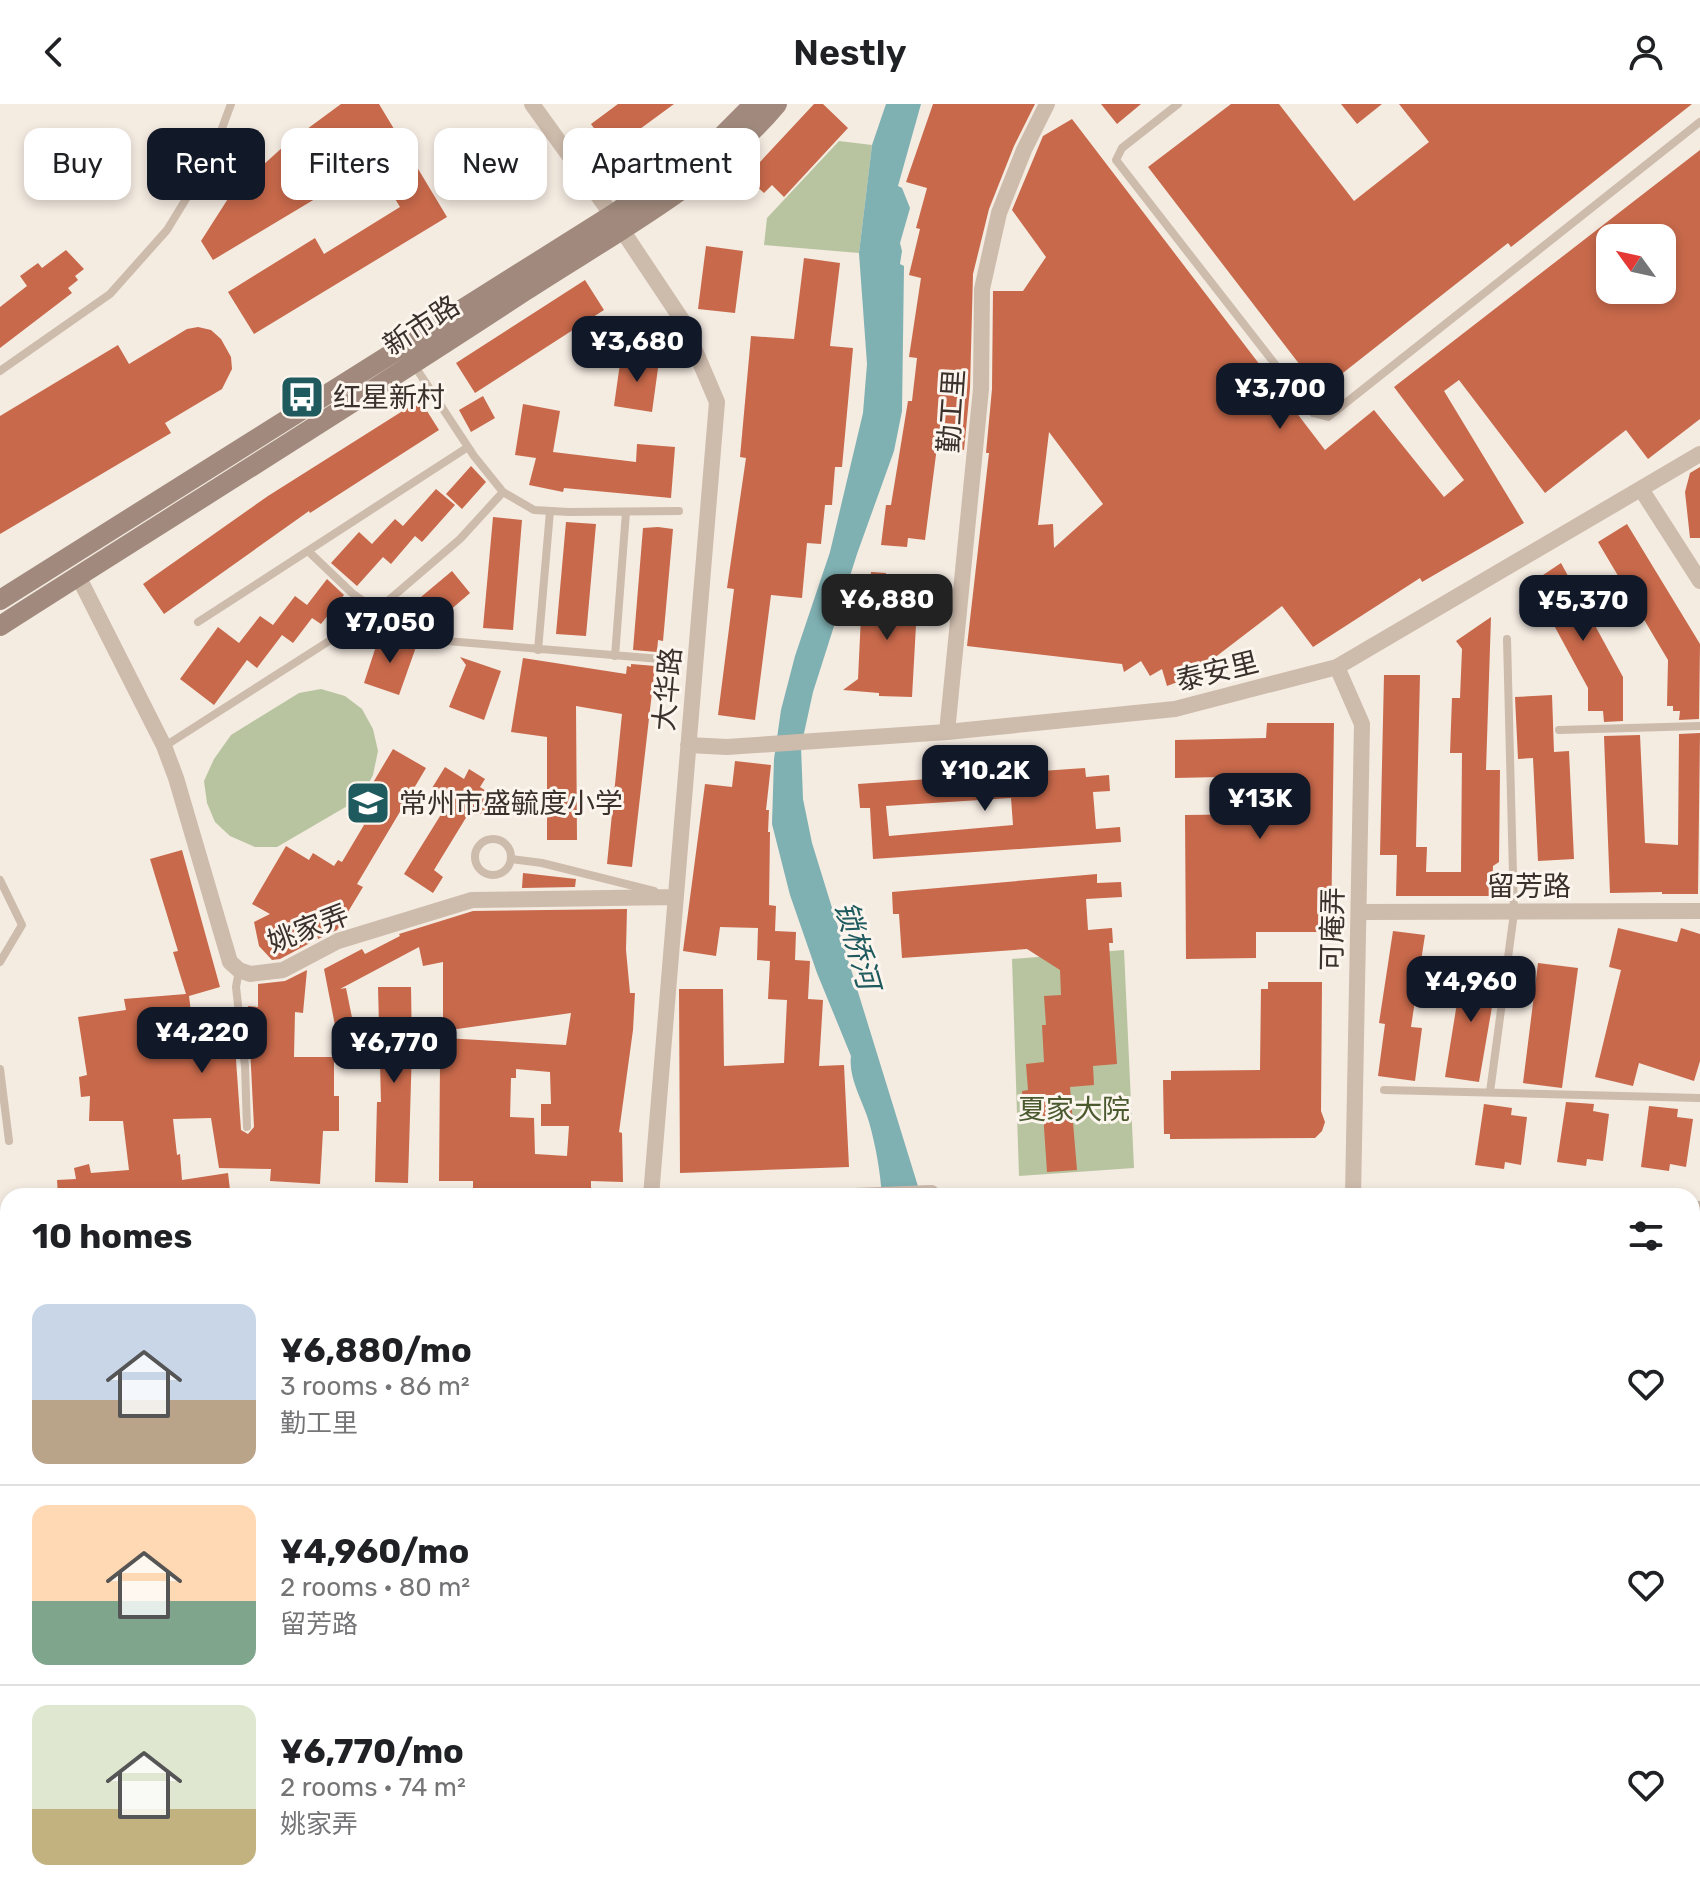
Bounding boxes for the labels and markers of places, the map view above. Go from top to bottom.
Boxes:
pin: ¥3,680 [572,316,702,384]
pin: ¥3,700 [1215,363,1345,431]
bus stop icon: 红星新村 [278,373,326,421]
place label: 红星新村 [333,381,445,414]
pin: ¥6,880 [822,574,952,642]
pin: ¥5,370 [1518,575,1648,643]
pin: ¥7,050 [325,597,455,665]
pin: ¥10.2K [920,745,1050,813]
pin: ¥13K [1213,773,1307,841]
school or university icon: 常州市盛毓度小学 [344,779,392,827]
place label: 常州市盛毓度小学 [399,787,623,820]
pin: ¥4,960 [1406,956,1536,1024]
pin: ¥4,220 [137,1007,267,1075]
pin: ¥6,770 [329,1017,459,1085]

